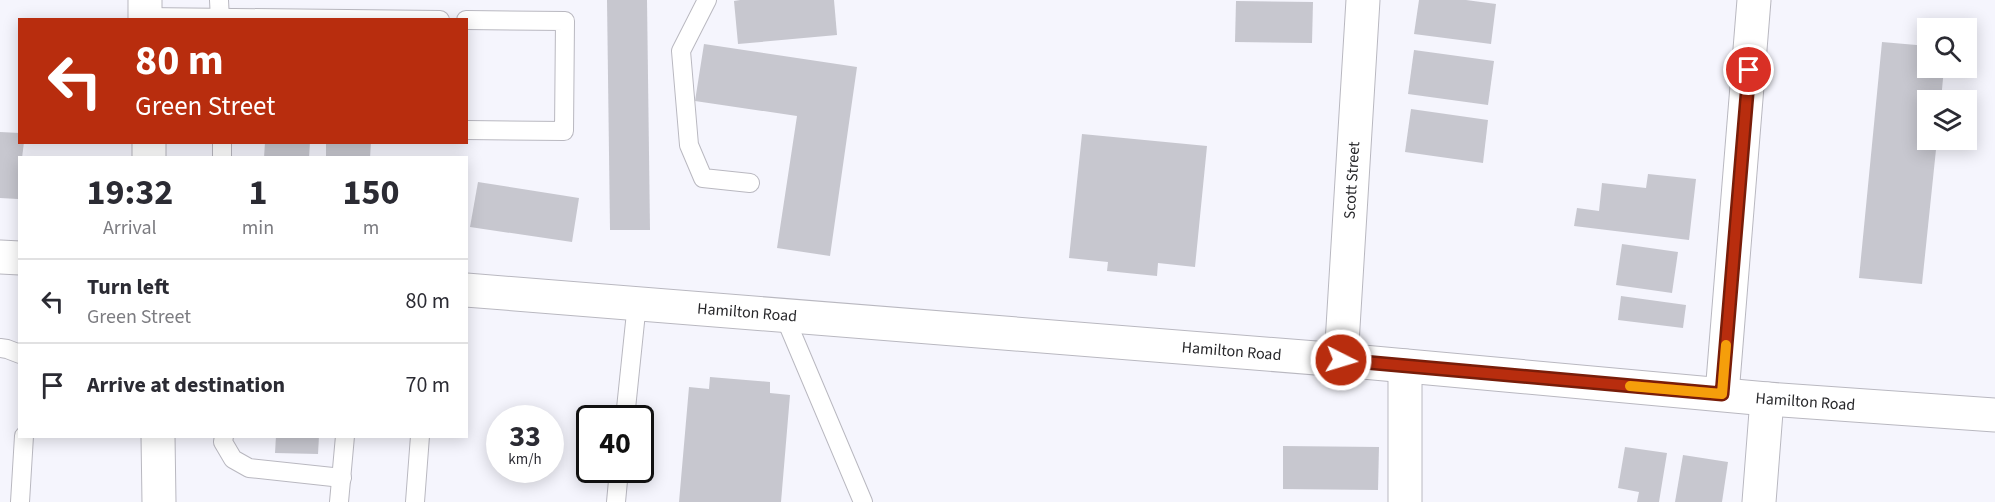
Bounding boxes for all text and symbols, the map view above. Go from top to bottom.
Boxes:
map controls [1917,18,1977,150]
button: search [1917,18,1977,78]
text: 80 m [135,31,224,91]
icon: left [36,42,114,120]
pin [1723,44,1774,95]
icon: arrive [1732,53,1765,86]
text: Green Street [135,87,275,126]
button: layers [1917,90,1977,150]
street label: Scott Street [1339,140,1365,220]
text: 19:32 [86,167,173,218]
text: 1 [248,167,267,218]
text: 150 [343,167,400,218]
text: Arrival [103,214,157,242]
text: min [242,214,274,242]
text: m [363,214,379,242]
text: Turn left [87,271,169,303]
icon: left [36,285,69,318]
text: 80 m [405,285,450,317]
street label: Hamilton Road [696,298,798,327]
text: Green Street [87,303,191,331]
position arrow [1309,328,1373,392]
street label: Hamilton Road [1181,336,1282,366]
icon: arrive [36,369,69,402]
text: Arrive at destination [87,369,285,401]
text: 70 m [405,369,450,401]
street label: Hamilton Road [1754,387,1856,416]
speed limit sign: 40 [576,405,654,483]
text: 33 [509,415,541,458]
text: km/h [508,449,542,470]

